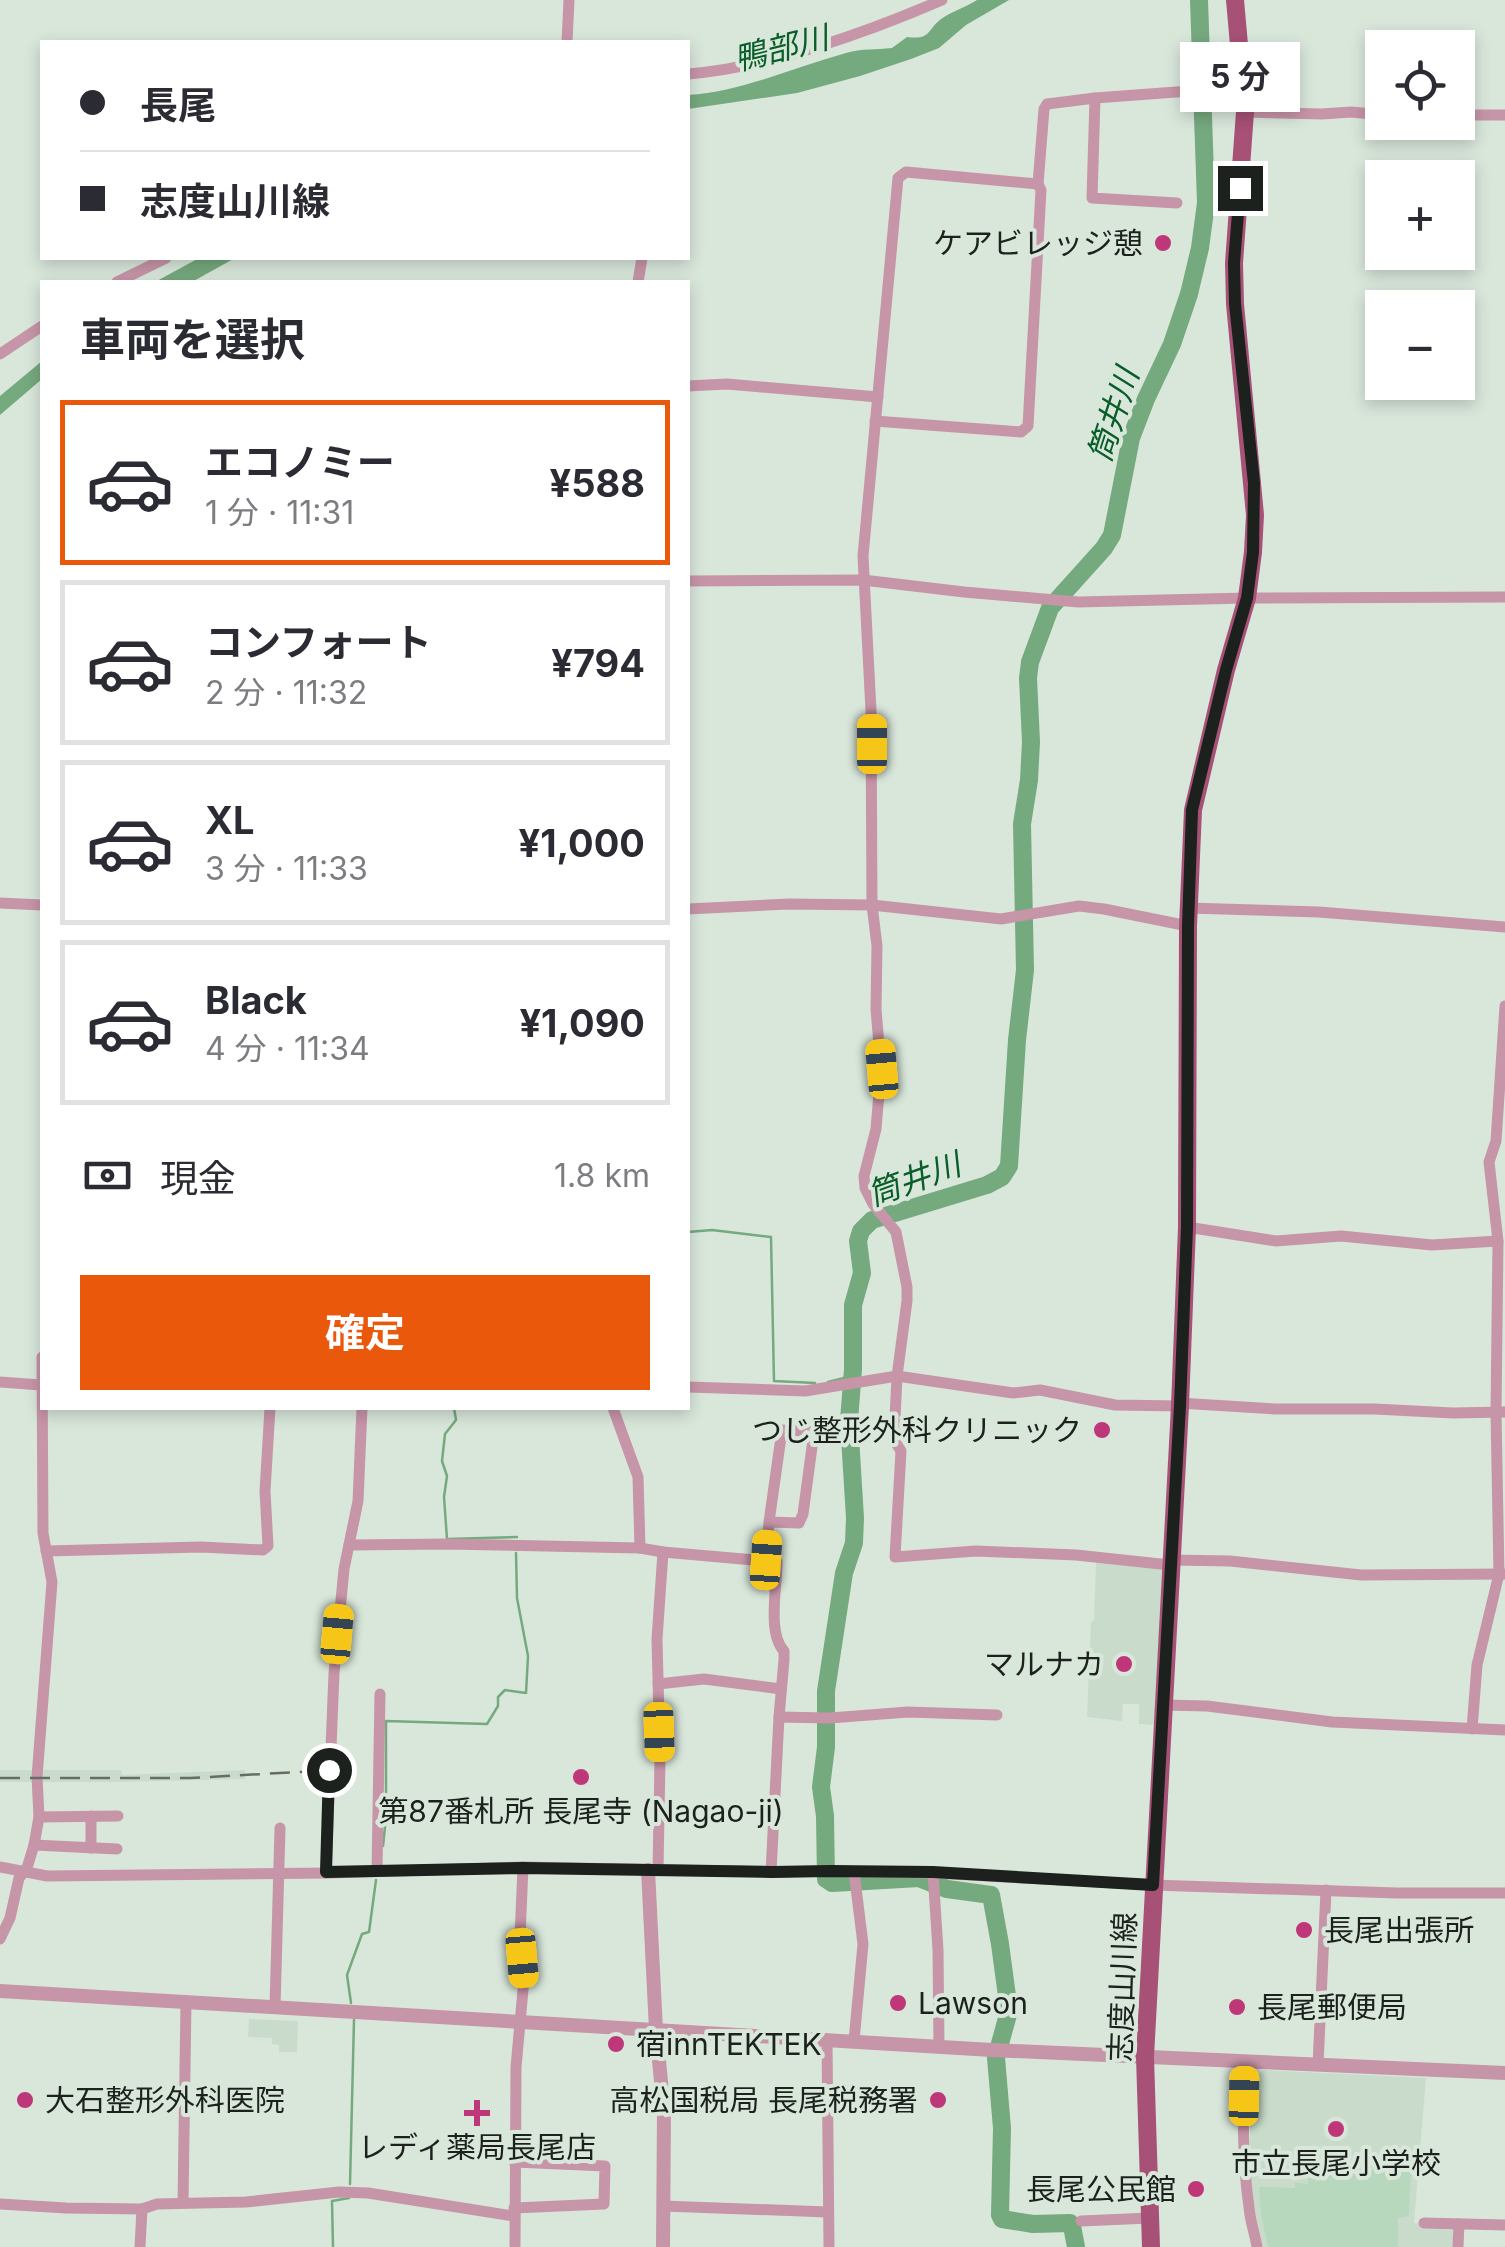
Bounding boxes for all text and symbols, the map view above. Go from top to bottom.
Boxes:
water label: 鴨部川 [730,17,835,79]
map controls [1365,30,1475,400]
button: locate [1365,30,1475,140]
callout: 5 分 [1180,43,1300,113]
text: 5 分 [1210,57,1270,96]
text: 長尾 [140,82,216,128]
button: + [1365,160,1475,270]
route end [1218,166,1263,211]
text: 志度山川線 [140,178,330,224]
place label: ケアビレッジ憩 [933,225,1143,261]
marker: ケアビレッジ憩 [1152,232,1174,254]
button: − [1365,290,1475,400]
text: 車両を選択 [80,312,305,367]
water label: 筒井川 [1080,360,1147,467]
icon: car [85,438,175,528]
text: エコノミー [205,439,395,485]
text: ¥588 [550,460,645,506]
text: 1 分 · 11:31 [205,493,354,532]
icon: car [85,618,175,708]
text: コンフォート [205,619,432,665]
text: ¥794 [551,640,645,686]
text: 2 分 · 11:32 [205,673,367,712]
car [857,714,887,774]
text: XL [205,797,255,843]
icon: car [85,798,175,888]
text: ¥1,000 [518,820,645,866]
text: 3 分 · 11:33 [205,849,368,888]
text: Black [205,977,307,1023]
icon: car [85,978,175,1068]
text: ¥1,090 [519,1000,645,1046]
text: 4 分 · 11:34 [205,1029,370,1068]
car [864,1038,900,1100]
water label: 筒井川 [862,1143,969,1214]
icon: cash [80,1148,135,1203]
text: 現金 [160,1155,236,1201]
text: 1.8 km [554,1156,650,1195]
button: 確定 [80,1275,650,1390]
place label: つじ整形外科クリニック [752,1412,1082,1448]
marker: つじ整形外科クリニック [1091,1419,1113,1441]
car [749,1529,783,1591]
car [319,1603,355,1665]
place label: マルナカ [984,1646,1104,1682]
marker: マルナカ [1113,1653,1135,1675]
car [643,1701,675,1763]
route start [307,1748,352,1793]
marker: 第87番札所 長尾寺 (Nagao-ji) [570,1766,592,1788]
place label: 第87番札所 長尾寺 (Nagao-ji) [378,1793,784,1829]
street label: 志度山川線 [1101,1911,1143,2063]
place label: 長尾出張所 [1324,1912,1474,1948]
marker: 長尾出張所 [1293,1919,1315,1941]
car [504,1927,540,1989]
place label: Lawson [918,1985,1028,2021]
place label: 長尾郵便局 [1257,1989,1407,2025]
marker: Lawson [887,1992,909,2014]
marker: 長尾郵便局 [1226,1996,1248,2018]
place label: 宿innTEKTEK [636,2026,822,2062]
marker: 宿innTEKTEK [605,2033,627,2055]
car [1228,2066,1260,2126]
place label: 大石整形外科医院 [45,2082,285,2118]
place label: 高松国税局 長尾税務署 [610,2082,918,2118]
marker: 大石整形外科医院 [14,2089,36,2111]
marker: 高松国税局 長尾税務署 [927,2089,949,2111]
marker: レディ薬局長尾店 [466,2102,488,2124]
marker: 市立長尾小学校 [1325,2118,1347,2140]
place label: レディ薬局長尾店 [358,2129,596,2165]
place label: 市立長尾小学校 [1231,2145,1441,2181]
place label: 長尾公民館 [1026,2171,1176,2207]
marker: 長尾公民館 [1185,2178,1207,2200]

